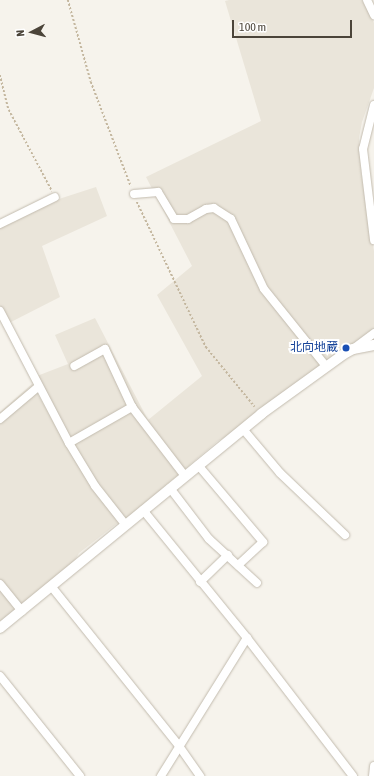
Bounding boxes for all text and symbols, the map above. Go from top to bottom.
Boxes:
north arrow [12,12,52,52]
scale bar [234,12,354,38]
text: 100 m [239,20,266,34]
text: N [14,29,26,37]
place label: 北向地蔵 [290,341,338,355]
marker: 北向地蔵 [341,343,351,353]

